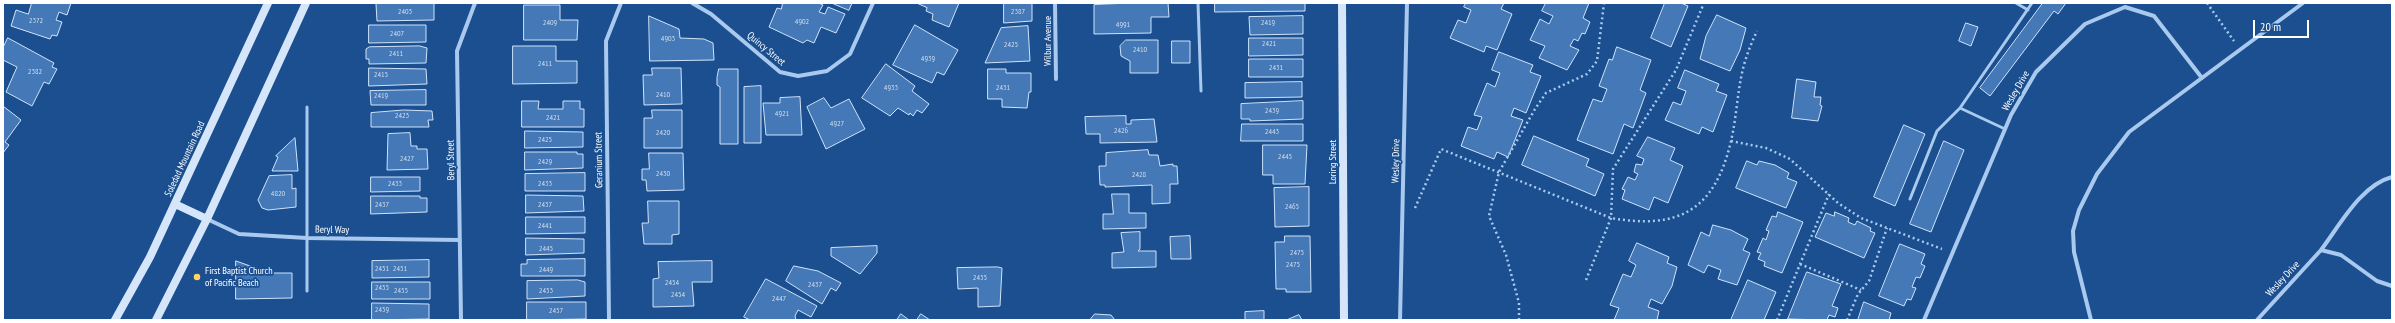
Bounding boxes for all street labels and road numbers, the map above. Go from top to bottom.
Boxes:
street label: Wilbur Avenue [1042,16,1054,66]
street label: Quincy Street [744,29,788,69]
street label: Wesley Drive [2000,69,2032,113]
street label: Soledad Mountain Road [162,119,208,199]
street label: Geranium Street [593,132,605,188]
street label: Wesley Drive [1390,139,1402,183]
street label: Beryl Street [445,140,457,180]
street label: Loring Street [1327,140,1339,184]
street label: Beryl Way [315,224,349,236]
street label: Wesley Drive [2264,259,2302,299]

